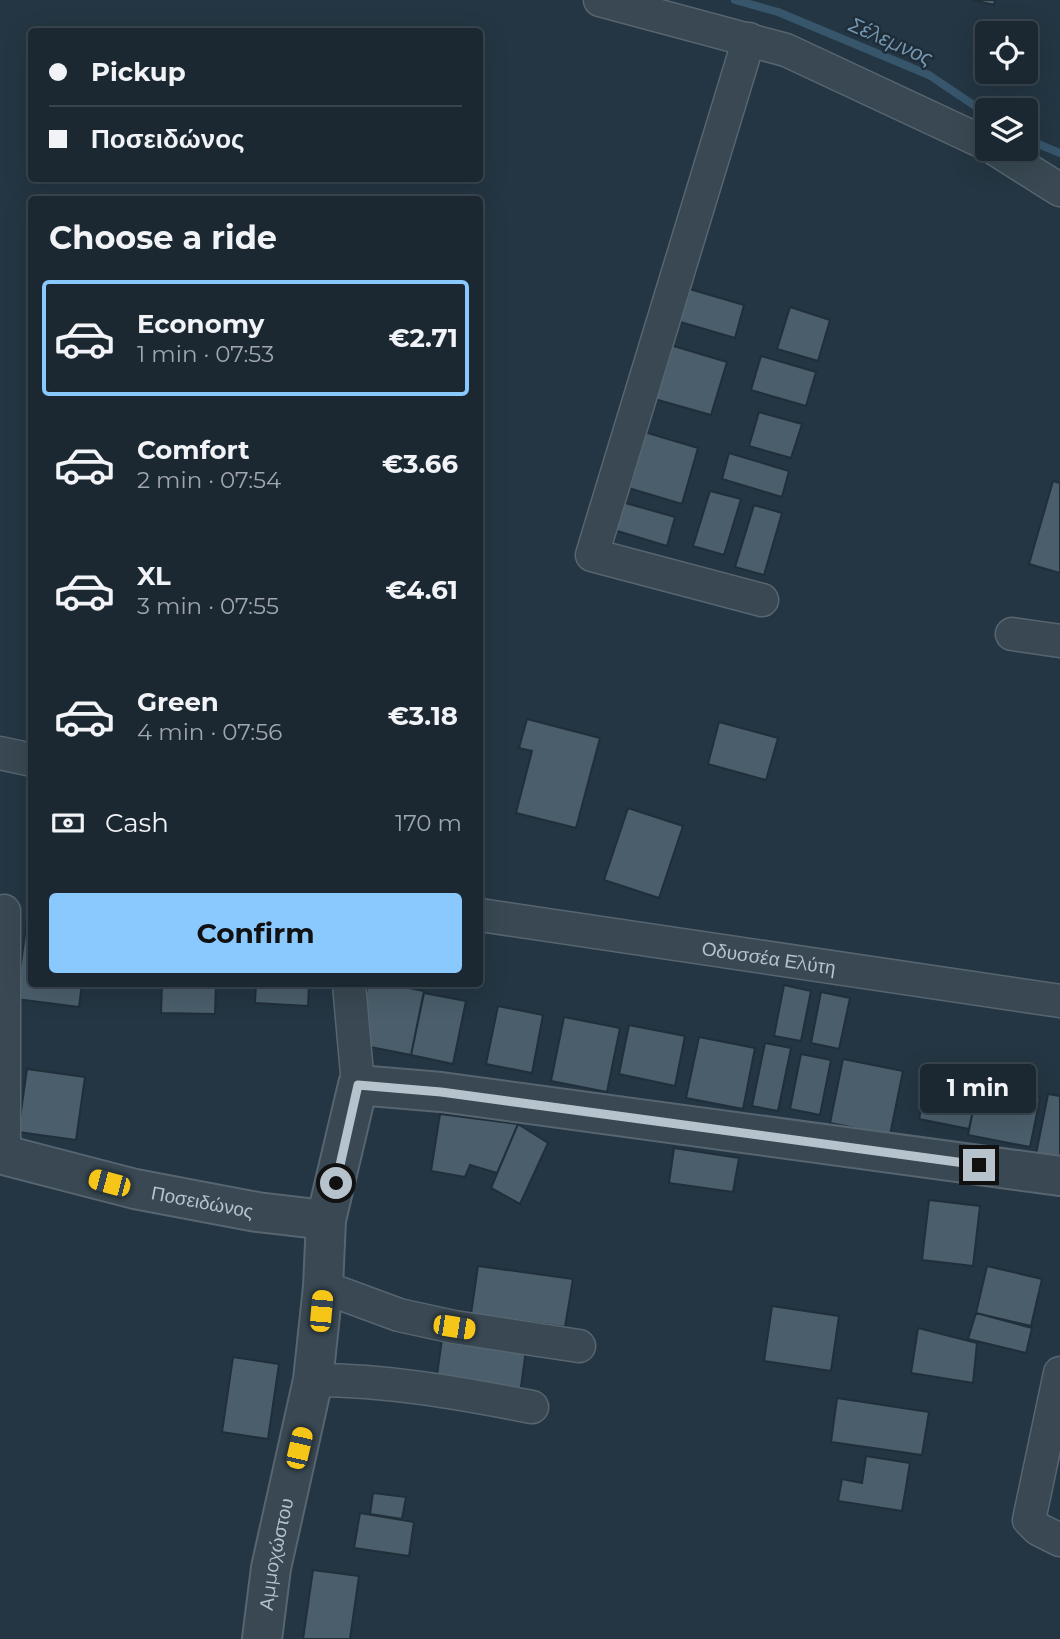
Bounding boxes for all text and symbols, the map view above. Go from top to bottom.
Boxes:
water label: Σέλεμνος [844,11,938,71]
map controls [975,21,1038,161]
button: locate [975,21,1038,84]
text: Pickup [91,56,186,88]
button: layers [975,98,1038,161]
text: Ποσειδώνος [91,123,245,155]
text: Choose a ride [49,218,277,257]
icon: car [53,307,116,370]
text: Economy [137,308,264,340]
text: €2.71 [388,322,458,354]
text: 1 min · 07:53 [137,340,274,368]
icon: car [53,433,116,496]
text: Comfort [137,434,249,466]
text: €3.66 [382,448,458,480]
text: 2 min · 07:54 [137,466,281,494]
icon: car [53,559,116,622]
text: XL [137,560,171,592]
text: €4.61 [386,574,458,606]
text: 3 min · 07:55 [137,592,279,620]
icon: car [53,685,116,748]
text: Green [137,686,219,718]
text: €3.18 [388,700,458,732]
text: 4 min · 07:56 [137,718,282,746]
icon: cash [49,804,87,842]
text: Cash [105,807,169,839]
text: 170 m [395,809,462,837]
button: Confirm [49,893,462,973]
street label: Οδυσσέα Ελύτη [700,937,837,979]
callout: 1 min [921,1064,1037,1112]
text: 1 min [947,1074,1009,1102]
route end [963,1149,995,1181]
car [86,1167,133,1199]
route start [320,1167,352,1199]
street label: Ποσειδώνος [149,1181,255,1223]
car [309,1289,334,1333]
car [432,1313,477,1341]
car [285,1425,314,1471]
street label: Αμμοχώστου [254,1496,298,1612]

